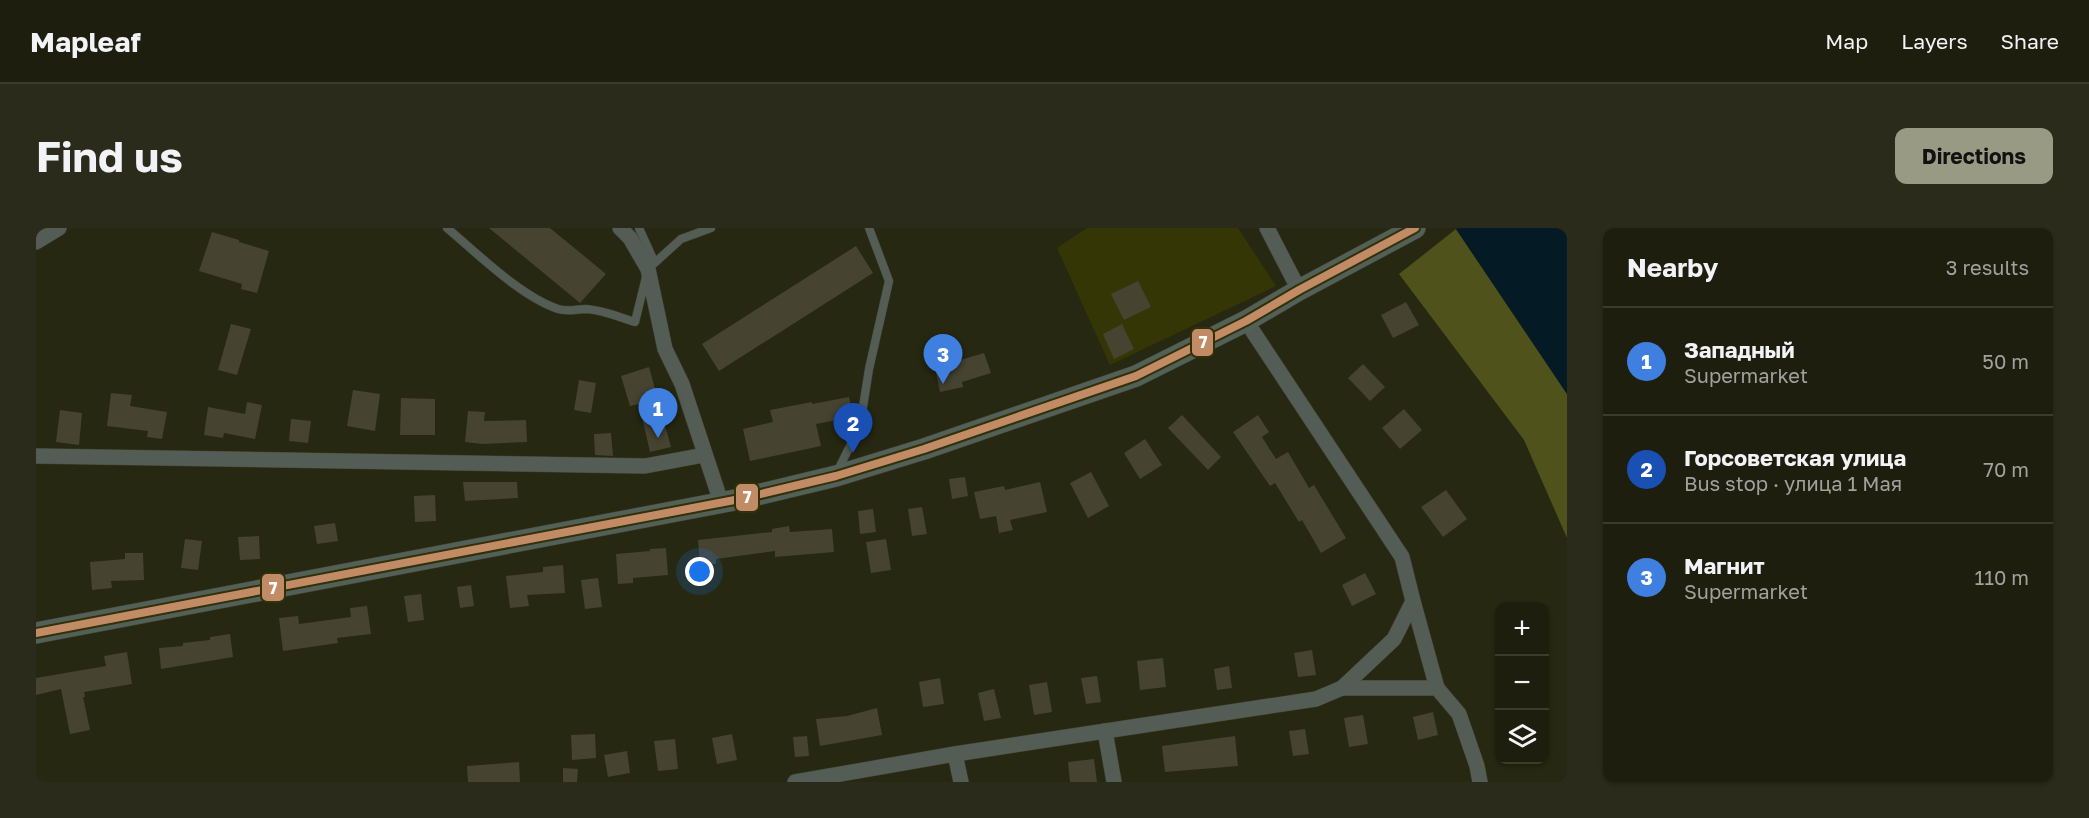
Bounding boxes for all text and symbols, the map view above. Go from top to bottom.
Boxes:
text: Mapleaf [30,25,141,58]
text: Map [1825,28,1868,54]
text: Layers [1901,28,1968,54]
text: Share [2001,28,2059,54]
button: Directions [1895,128,2053,184]
text: Find us [36,131,183,181]
text: Nearby [1627,252,1718,283]
text: 3 results [1946,255,2029,279]
line badge: 7 [1191,328,1214,357]
text: 7 [1199,332,1208,352]
pin: 3 [924,334,962,384]
text: Западный [1684,336,1795,363]
text: 1 [1641,349,1652,373]
text: 50 m [1982,349,2029,373]
text: Supermarket [1684,363,1808,387]
pin: 1 [638,388,678,438]
pin: 2 [834,404,872,453]
text: Горсоветская улица [1684,444,1906,471]
text: 2 [1640,457,1653,481]
text: 70 m [1983,457,2029,481]
text: Bus stop · улица 1 Мая [1684,471,1902,495]
line badge: 7 [735,483,759,512]
text: 7 [743,487,752,507]
text: Магнит [1684,552,1765,579]
your location [685,557,714,586]
text: 3 [1640,565,1653,589]
text: 110 m [1975,565,2029,589]
line badge: 7 [261,573,285,602]
text: 7 [269,578,278,598]
text: Supermarket [1684,579,1808,603]
map controls [1495,602,1549,764]
button: + [1495,602,1549,656]
button: − [1495,656,1549,710]
button: layers [1495,710,1549,764]

